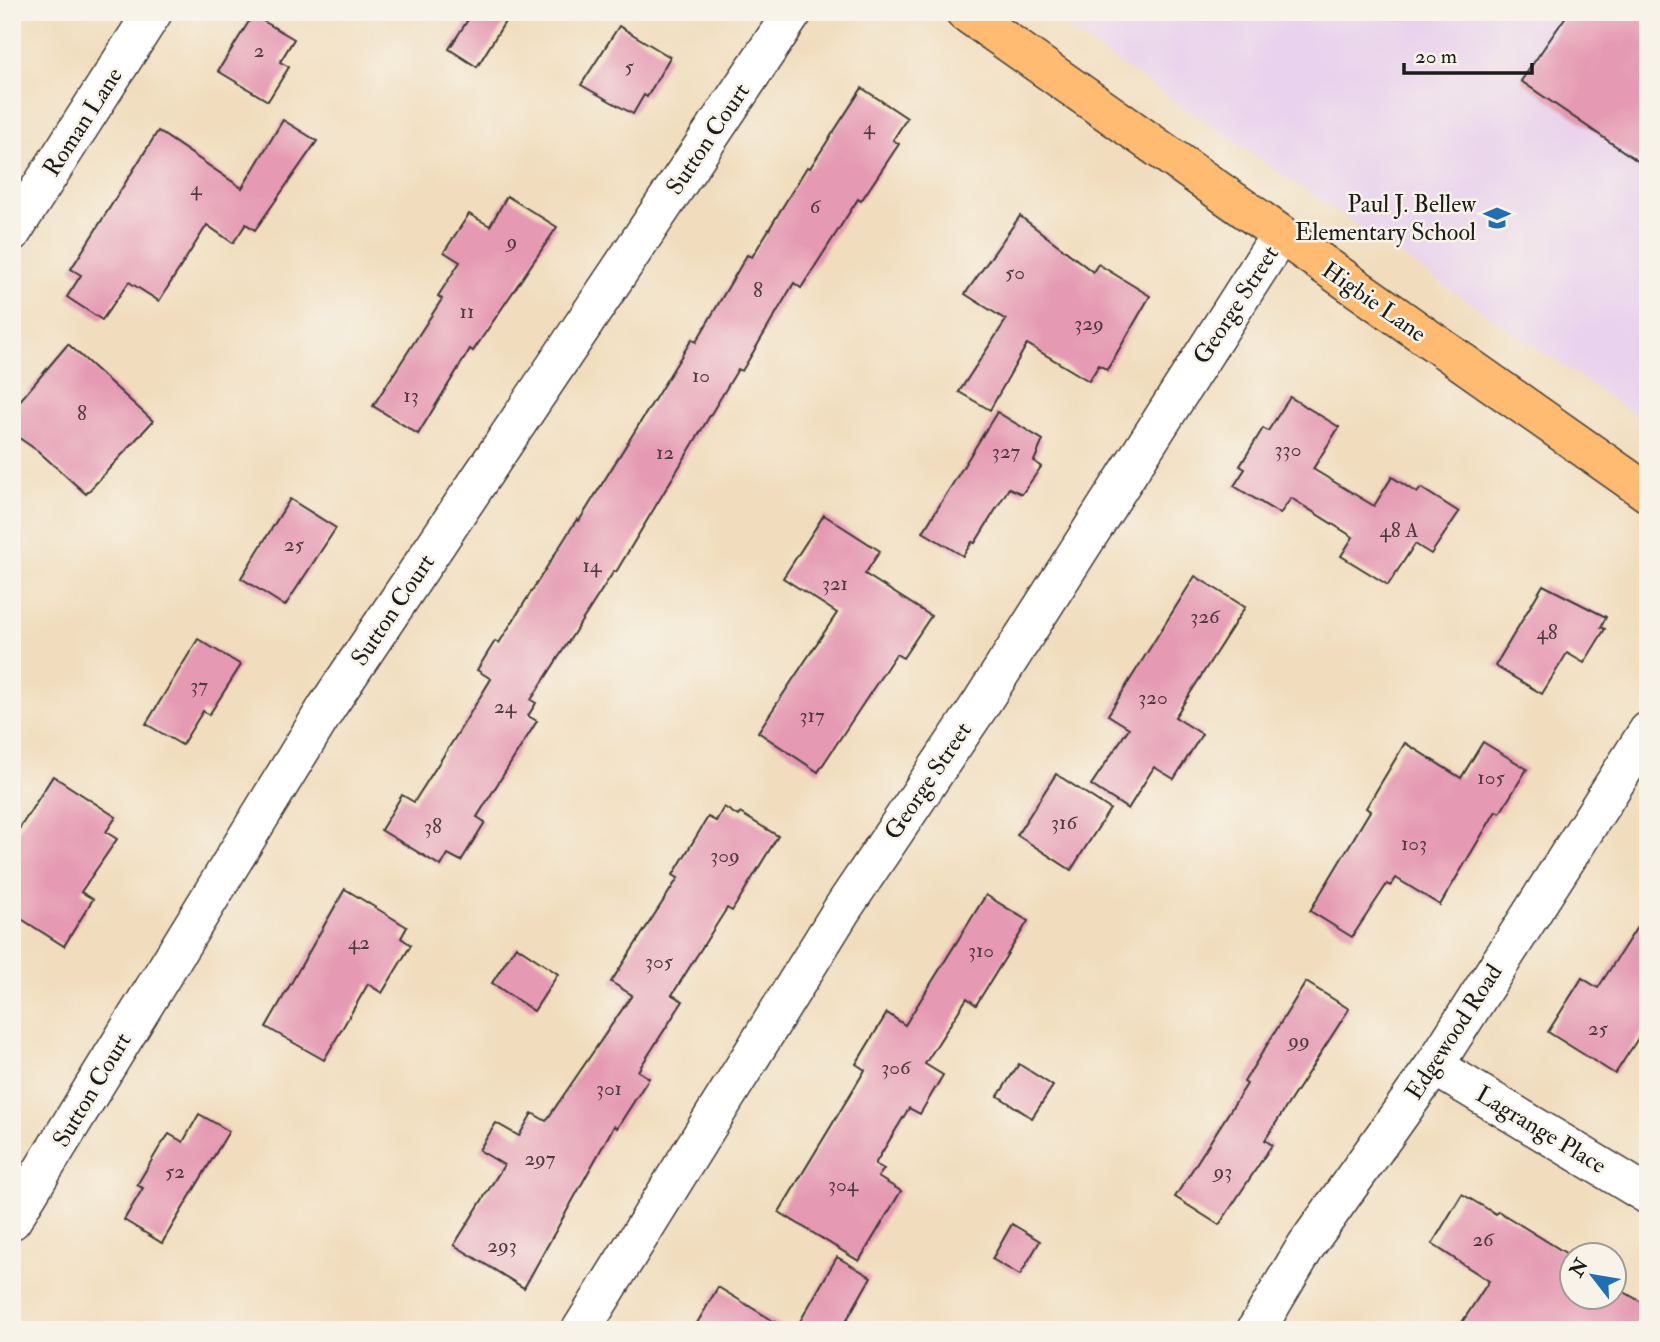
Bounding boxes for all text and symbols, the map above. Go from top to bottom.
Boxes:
scale bar [1404,32,1532,76]
house number: 2 [254,37,264,64]
text: 20 m [1415,43,1457,70]
house number: 5 [624,53,634,80]
street label: Roman Lane [36,62,130,182]
street label: Sutton Court [659,77,757,201]
house number: 4 [863,114,876,141]
house number: 4 [190,175,203,202]
place label: Paul J. Bellew Elementary School [1295,189,1477,248]
house number: 6 [810,193,822,220]
school or university icon: Paul J. Bellew Elementary School [1482,203,1512,233]
house number: 9 [505,228,517,255]
street label: George Street [1186,240,1286,370]
street label: Higbie Lane [1316,255,1432,349]
house number: 50 [1005,259,1025,286]
house number: 8 [753,277,763,304]
house number: 11 [460,298,475,325]
house number: 329 [1074,310,1104,337]
house number: 10 [692,362,710,389]
house number: 13 [403,382,419,409]
house number: 8 [77,400,87,427]
house number: 330 [1275,436,1301,463]
house number: 327 [992,438,1021,465]
house number: 12 [656,439,674,466]
house number: 48 A [1380,517,1418,544]
house number: 25 [284,531,305,558]
street label: Sutton Court [344,548,442,672]
house number: 14 [583,552,603,579]
house number: 321 [822,570,848,597]
house number: 326 [1190,603,1221,630]
house number: 48 [1536,619,1558,646]
house number: 37 [190,672,208,699]
house number: 320 [1138,684,1168,711]
house number: 24 [494,693,518,720]
house number: 317 [799,702,825,729]
street label: George Street [877,716,979,846]
house number: 105 [1477,764,1505,791]
house number: 316 [1051,809,1078,836]
house number: 38 [424,813,442,840]
house number: 103 [1401,830,1427,857]
house number: 309 [710,842,740,869]
house number: 42 [348,929,370,956]
house number: 310 [968,937,994,964]
house number: 305 [645,948,674,975]
street label: Edgewood Road [1399,958,1510,1106]
house number: 25 [1588,1015,1609,1042]
street label: Sutton Court [46,1027,138,1153]
house number: 99 [1286,1027,1310,1054]
house number: 306 [881,1054,912,1081]
house number: 301 [596,1075,622,1102]
street label: Lagrange Place [1470,1079,1612,1181]
house number: 297 [524,1145,556,1172]
house number: 52 [165,1158,185,1185]
house number: 93 [1212,1158,1232,1185]
house number: 304 [828,1171,860,1198]
house number: 26 [1472,1226,1495,1253]
house number: 293 [487,1232,517,1259]
north arrow [1558,1240,1628,1310]
text: N [1564,1253,1594,1282]

